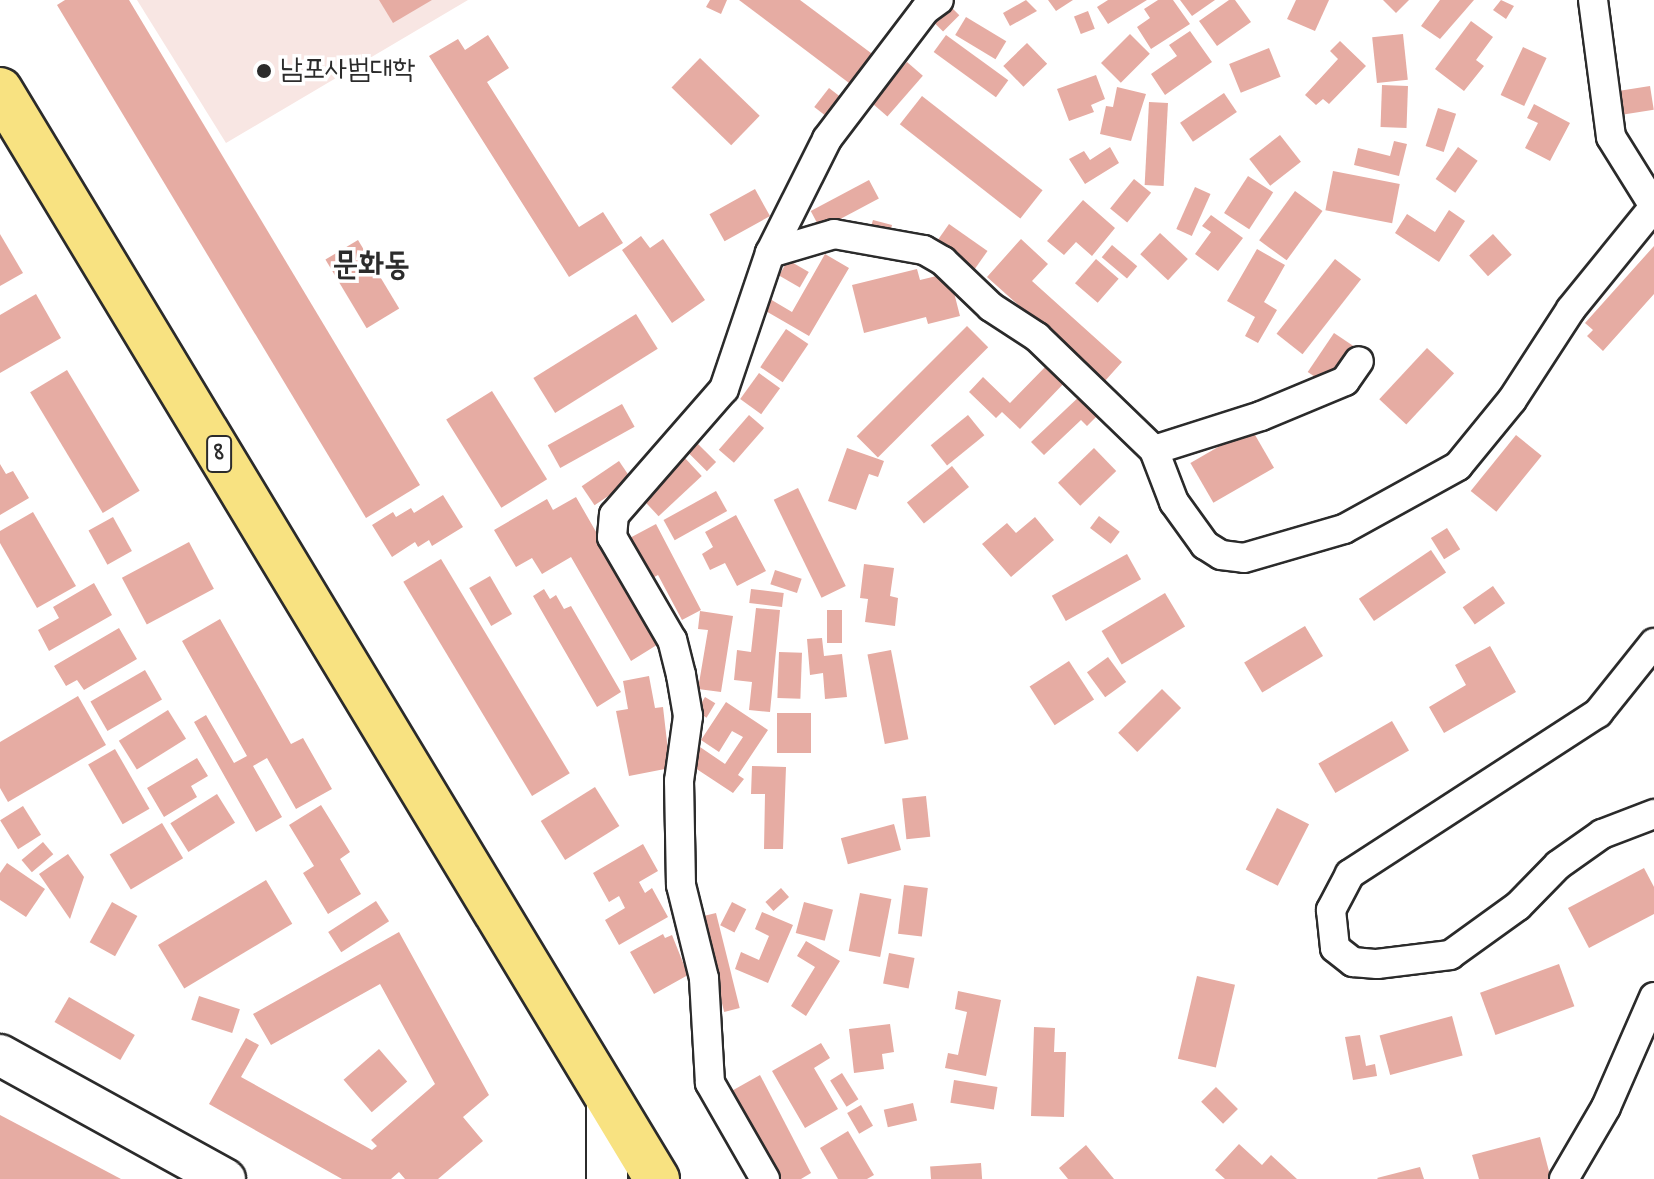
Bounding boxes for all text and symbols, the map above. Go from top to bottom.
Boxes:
place label: 남포사범대학 [280,54,415,88]
marker: 남포사범대학 [255,62,273,80]
district label: 문화동 [332,248,410,286]
road number: 8 [205,432,233,476]

